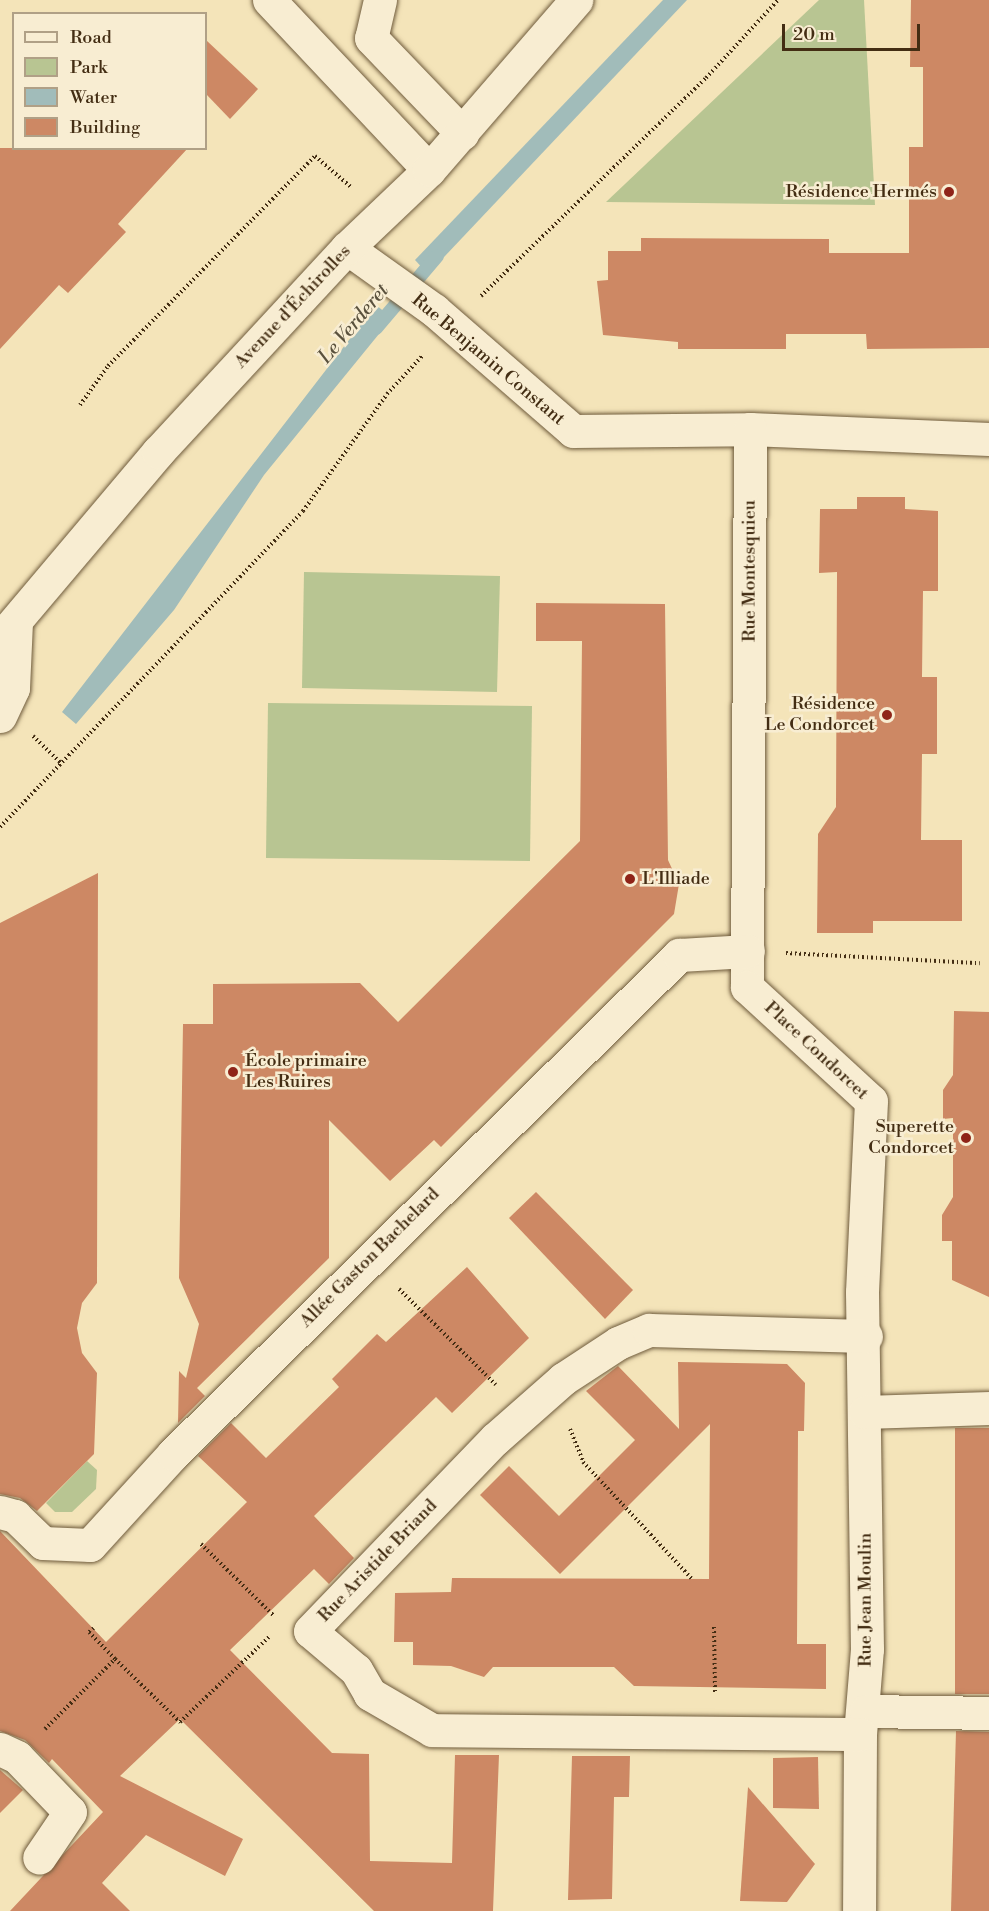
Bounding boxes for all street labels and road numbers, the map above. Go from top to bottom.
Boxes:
street label: Avenue d'Échirolles [230,241,356,373]
street label: Rue Benjamin Constant [407,290,569,430]
street label: Rue Montesquieu [739,500,761,642]
street label: Place Condorcet [760,997,872,1105]
street label: Allée Gaston Bachelard [296,1184,444,1332]
street label: Rue Aristide Briand [314,1495,442,1627]
street label: Rue Jean Moulin [855,1533,877,1667]

